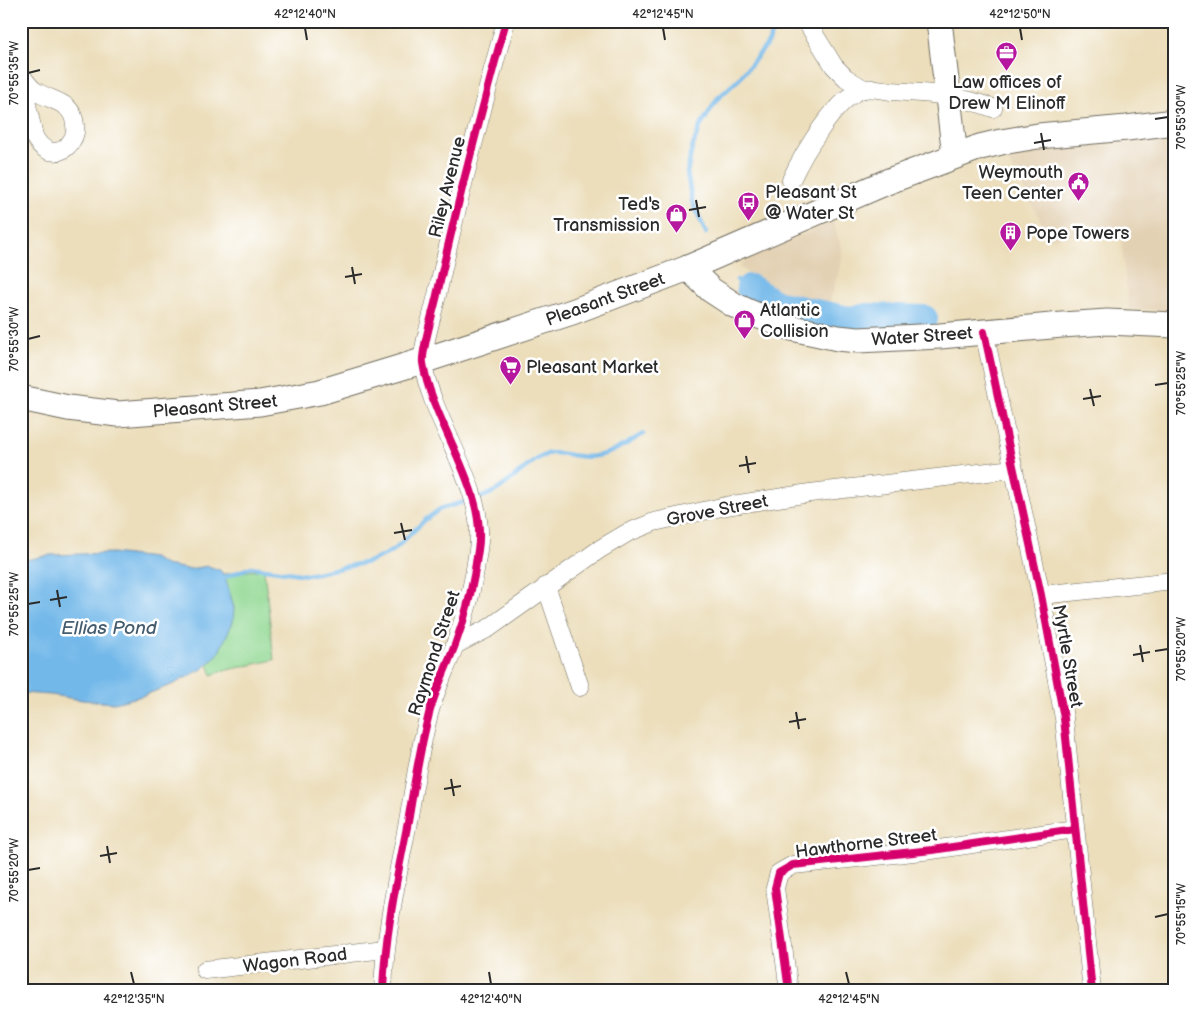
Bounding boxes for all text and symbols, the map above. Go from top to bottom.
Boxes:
text: 42°12'40"N [274,7,336,22]
text: 42°12'45"N [632,7,694,22]
text: 42°12'50"N [989,7,1051,22]
office icon: Law offices of Drew M Elinoff [995,40,1019,71]
text: 70°55'35"W [7,41,22,105]
place label: Law offices of Drew M Elinoff [948,72,1066,114]
text: 70°55'30"W [1174,85,1189,149]
street label: Riley Avenue [425,134,470,240]
place label: Weymouth Teen Center [962,162,1063,204]
public building icon: Weymouth Teen Center [1067,170,1091,201]
place label: Pleasant St @ Water St [765,182,857,224]
bus stop icon: Pleasant St @ Water St [737,190,761,221]
place label: Ted's Transmission [553,194,660,236]
shop icon: Ted's Transmission [664,202,688,233]
building icon: Pope Towers [998,221,1022,252]
place label: Pope Towers [1026,223,1129,244]
street label: Pleasant Street [543,268,668,331]
place label: Atlantic Collision [760,300,829,342]
text: 70°55'30"W [7,307,22,371]
shop icon: Atlantic Collision [732,308,756,339]
street label: Water Street [871,322,974,351]
text: 70°55'25"W [1174,351,1189,415]
supermarket icon: Pleasant Market [498,355,522,386]
place label: Pleasant Market [526,357,659,378]
street label: Pleasant Street [152,391,279,422]
street label: Grove Street [665,490,770,531]
text: 70°55'25"W [7,572,22,636]
street label: Raymond Street [404,587,465,719]
street label: Myrtle Street [1048,603,1087,710]
water label: Ellias Pond [61,617,158,640]
text: 70°55'20"W [1174,617,1189,681]
street label: Hawthorne Street [794,824,939,863]
text: 70°55'20"W [7,838,22,902]
text: 70°55'15"W [1174,883,1189,945]
street label: Wagon Road [242,944,348,977]
text: 42°12'35"N [103,992,165,1007]
text: 42°12'40"N [460,992,522,1007]
text: 42°12'45"N [818,992,880,1007]

